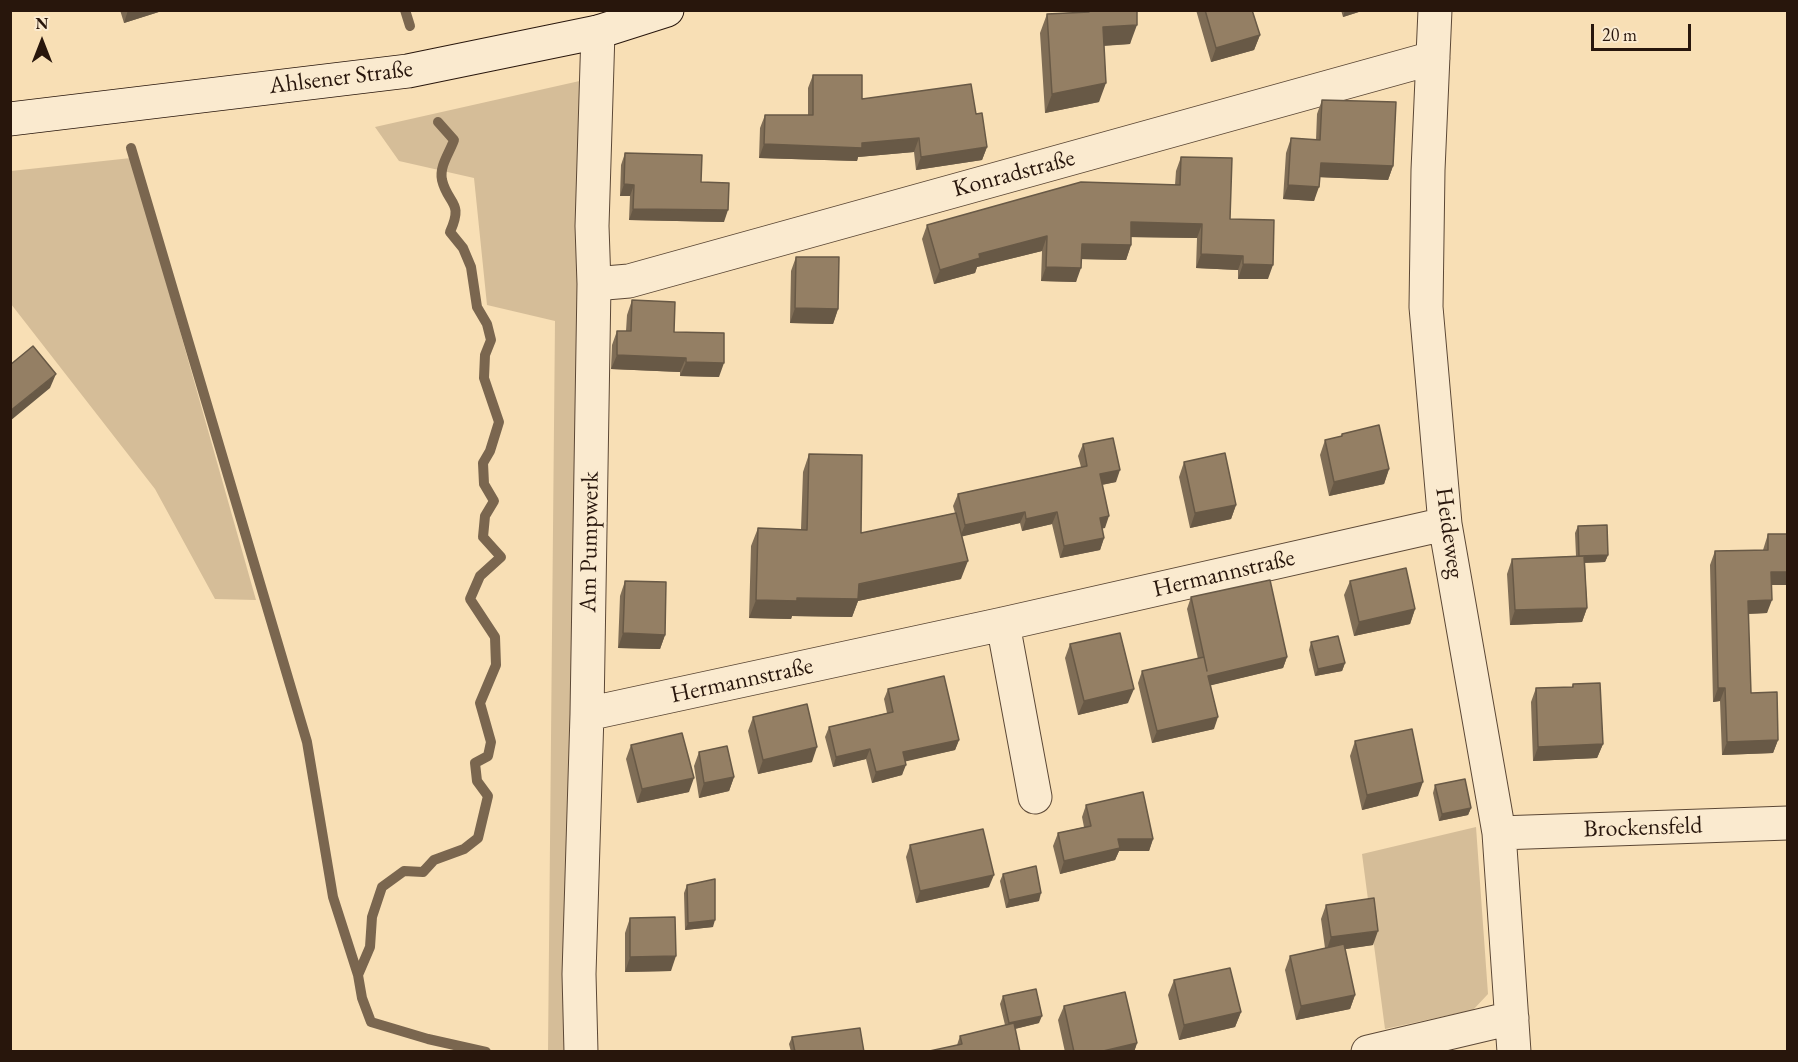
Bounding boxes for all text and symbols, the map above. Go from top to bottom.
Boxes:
north arrow [12,12,72,72]
scale bar [1594,12,1694,50]
text: N [36,13,48,34]
text: 20 m [1602,23,1637,46]
street label: Ahlsener Straße [268,55,414,101]
street label: Konradstraße [950,144,1078,204]
street label: Am Pumpwerk [574,471,606,613]
street label: Heideweg [1428,486,1470,580]
street label: Hermannstraße [1150,544,1298,604]
street label: Hermannstraße [668,652,816,710]
street label: Brockensfeld [1583,812,1703,844]

